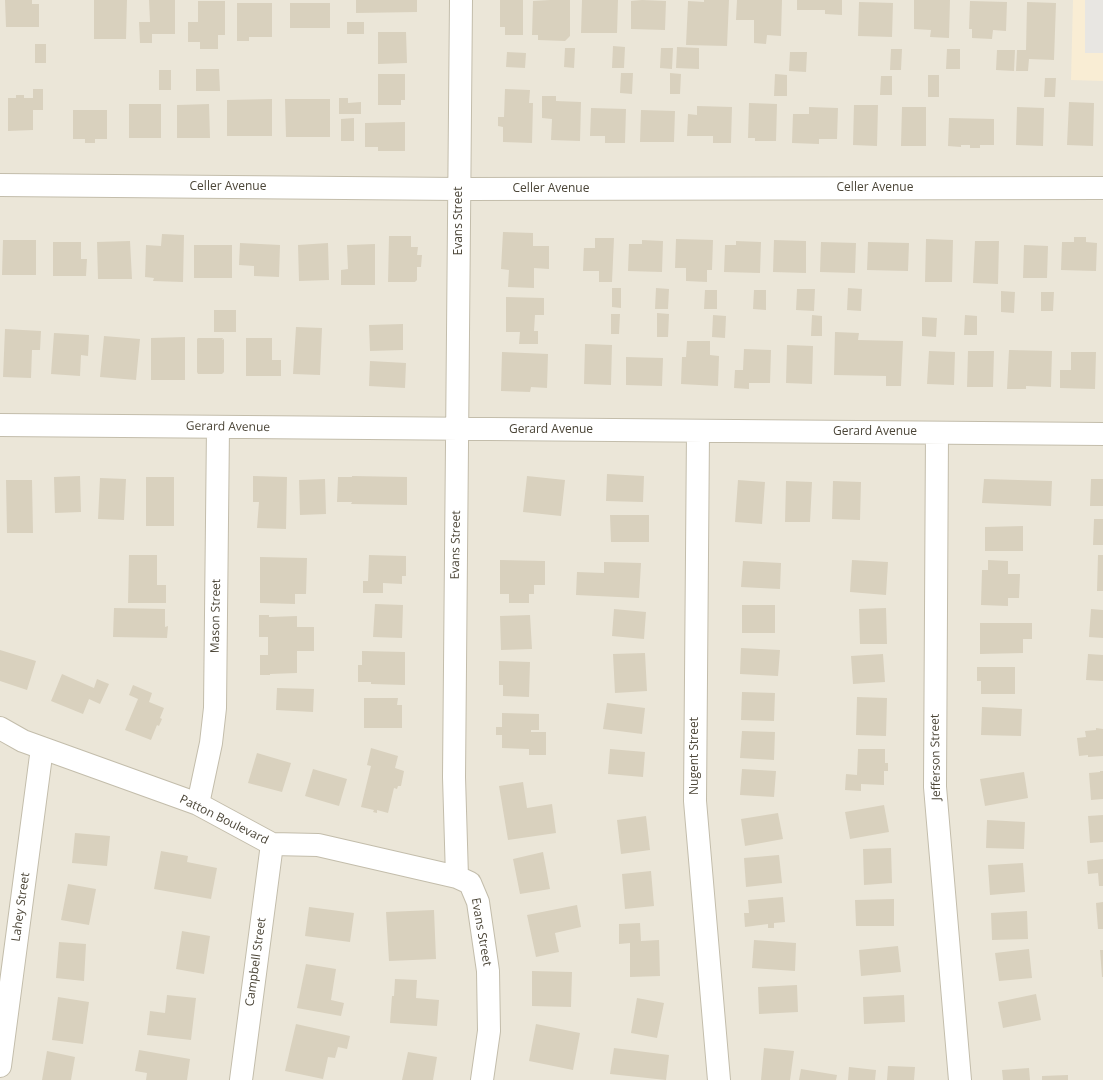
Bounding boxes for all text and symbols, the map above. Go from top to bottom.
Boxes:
street label: Celler Avenue [190,180,266,194]
street label: Celler Avenue [837,181,913,195]
street label: Celler Avenue [513,182,589,196]
street label: Evans Street [452,186,466,256]
street label: Gerard Avenue [186,419,270,435]
street label: Gerard Avenue [509,423,593,437]
street label: Gerard Avenue [833,425,917,439]
street label: Evans Street [448,510,464,580]
street label: Mason Street [208,579,224,653]
street label: Jefferson Street [928,714,944,800]
street label: Nugent Street [688,717,702,795]
street label: Patton Boulevard [177,792,271,848]
street label: Lahey Street [9,872,33,942]
street label: Evans Street [468,897,494,967]
street label: Campbell Street [243,917,269,1007]

